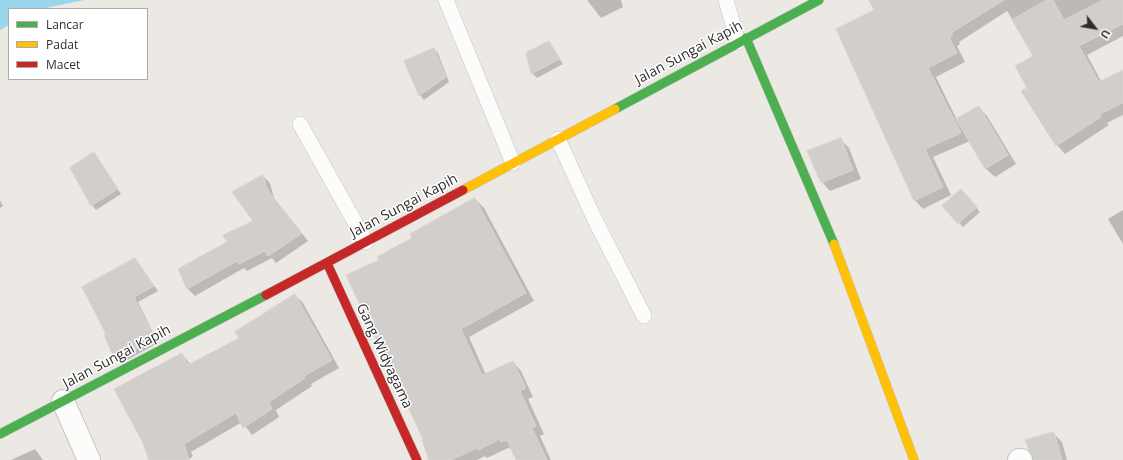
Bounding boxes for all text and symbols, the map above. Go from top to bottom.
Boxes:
legend [8,8,148,80]
north arrow [1075,8,1115,48]
text: Lancar [46,16,84,33]
street label: Jalan Sungai Kapih [632,18,746,88]
text: U [1097,27,1114,42]
text: Padat [46,36,78,53]
text: Macet [46,56,80,73]
street label: Jalan Sungai Kapih [347,171,461,241]
street label: Gang Widyagama [352,301,416,411]
street label: Jalan Sungai Kapih [60,322,174,392]

